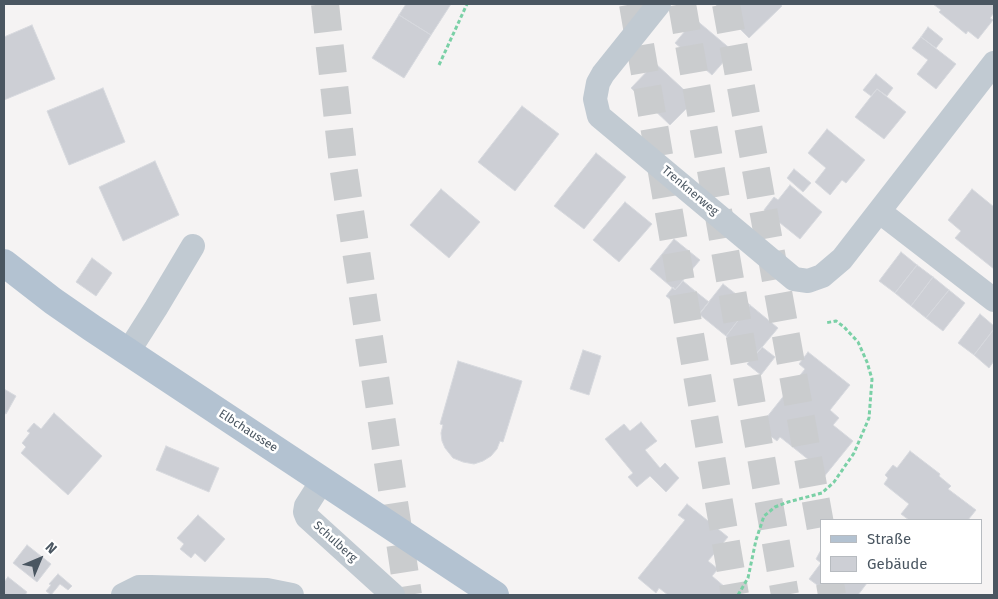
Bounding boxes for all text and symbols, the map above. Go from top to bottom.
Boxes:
street label: Trenknerweg [659,163,721,219]
street label: Elbchaussee [216,407,280,455]
street label: Schulberg [310,519,360,565]
legend [820,519,983,584]
text: Straße [867,530,911,548]
north arrow [15,534,65,584]
text: N [42,539,60,557]
text: Gebäude [867,555,927,573]

